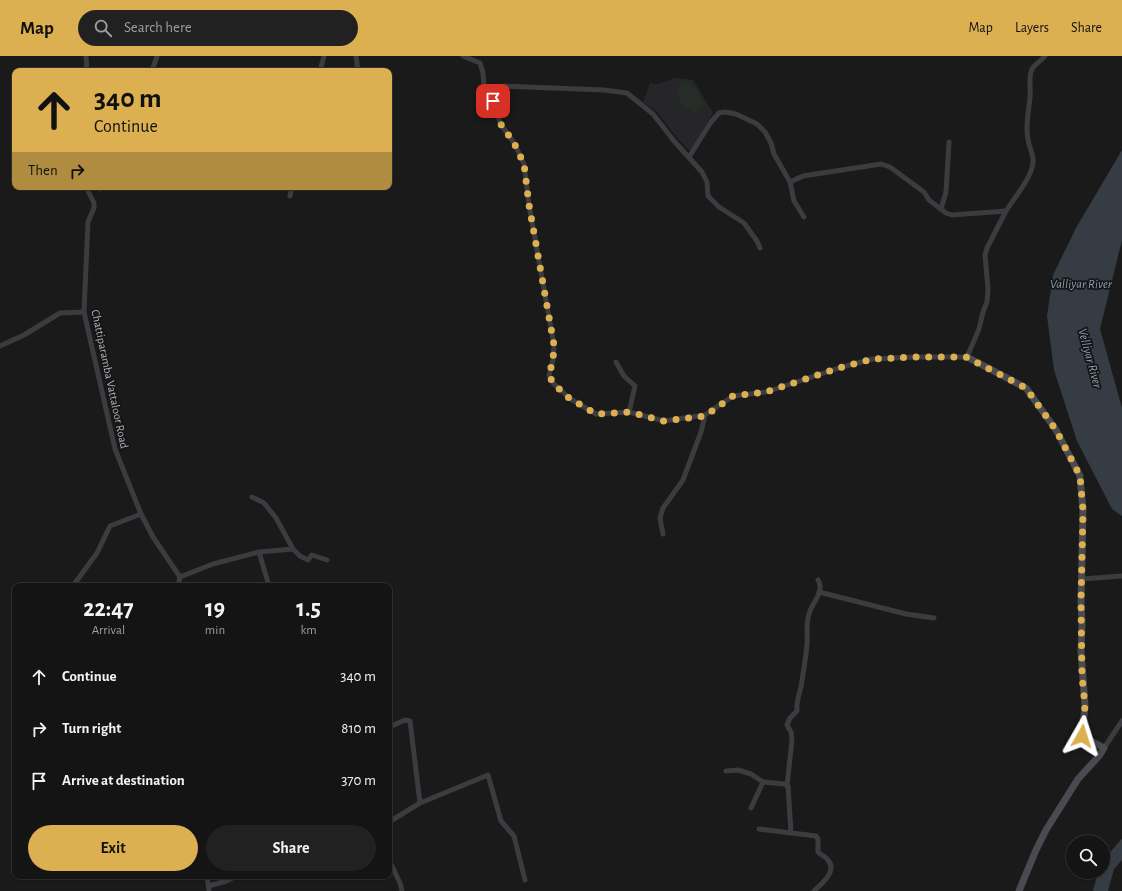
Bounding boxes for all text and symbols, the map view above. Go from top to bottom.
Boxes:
search box [78,10,358,46]
icon: search [92,17,114,39]
text: Map [20,19,54,38]
text: Search here [124,20,192,35]
text: Map [968,21,993,35]
text: Layers [1015,21,1049,35]
text: Share [1071,21,1102,35]
icon: ahead [28,84,80,136]
pin [476,84,510,118]
text: 340 m [94,85,162,113]
icon: arrive [482,90,504,112]
text: Continue [94,118,158,136]
icon: right [66,160,88,182]
text: Then [28,163,58,178]
water label: Valliyar River [1050,278,1113,291]
street label: Chattiparamba Vattaloor Road [89,308,131,450]
water label: Velliyar River [1075,327,1104,390]
text: 22:47 [83,597,134,621]
text: 19 [205,597,225,621]
text: 1.5 [296,597,321,621]
text: Arrival [92,624,125,637]
text: min [205,624,225,637]
text: km [300,624,317,637]
icon: ahead [28,666,50,688]
text: Continue [62,669,117,684]
text: 340 m [340,669,376,684]
position arrow [1061,715,1103,757]
icon: right [28,718,50,740]
text: Turn right [62,721,121,736]
text: 810 m [341,721,376,736]
icon: arrive [28,770,50,792]
text: Arrive at destination [62,773,185,788]
text: 370 m [341,773,376,788]
button: Exit [28,825,198,871]
button: Share [206,825,376,871]
map controls [1066,835,1110,879]
button: search [1066,835,1110,879]

